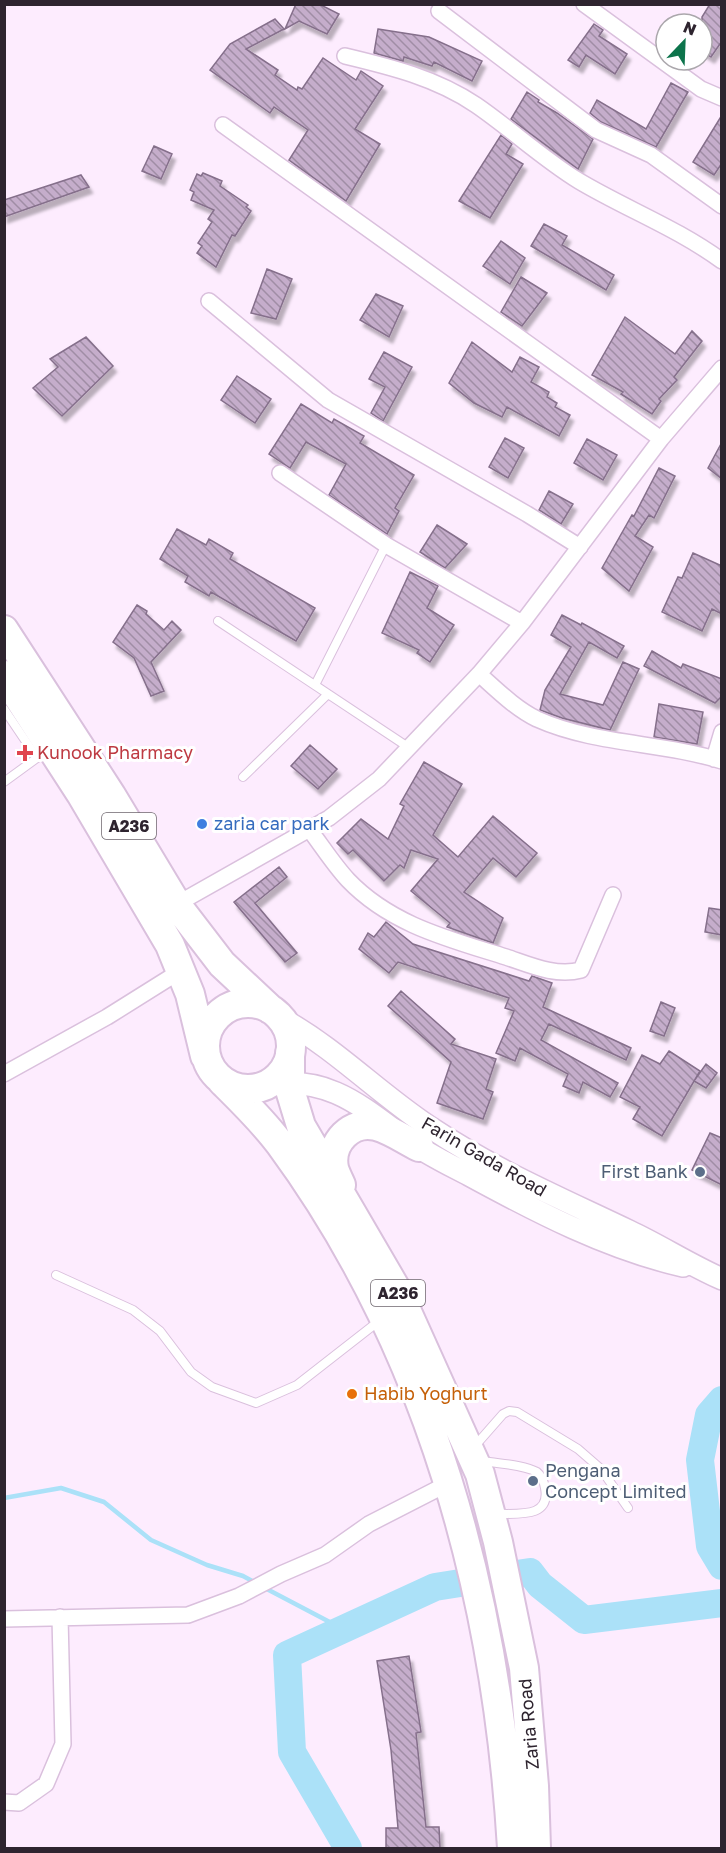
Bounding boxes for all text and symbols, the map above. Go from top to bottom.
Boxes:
north arrow [654,12,714,72]
text: N [680,17,699,40]
place label: Kunook Pharmacy [37,741,193,763]
marker: Kunook Pharmacy [18,746,32,760]
place label: zaria car park [214,812,330,834]
road number: A236 [102,813,156,839]
marker: zaria car park [195,817,209,831]
street label: Farin Gada Road [418,1111,551,1201]
place label: First Bank [601,1160,688,1182]
marker: First Bank [693,1165,707,1179]
road number: A236 [371,1280,425,1306]
place label: Habib Yoghurt [364,1382,488,1404]
marker: Habib Yoghurt [345,1387,359,1401]
place label: Pengana Concept Limited [545,1459,687,1502]
marker: Pengana Concept Limited [526,1474,540,1488]
street label: Zaria Road [513,1678,543,1771]

